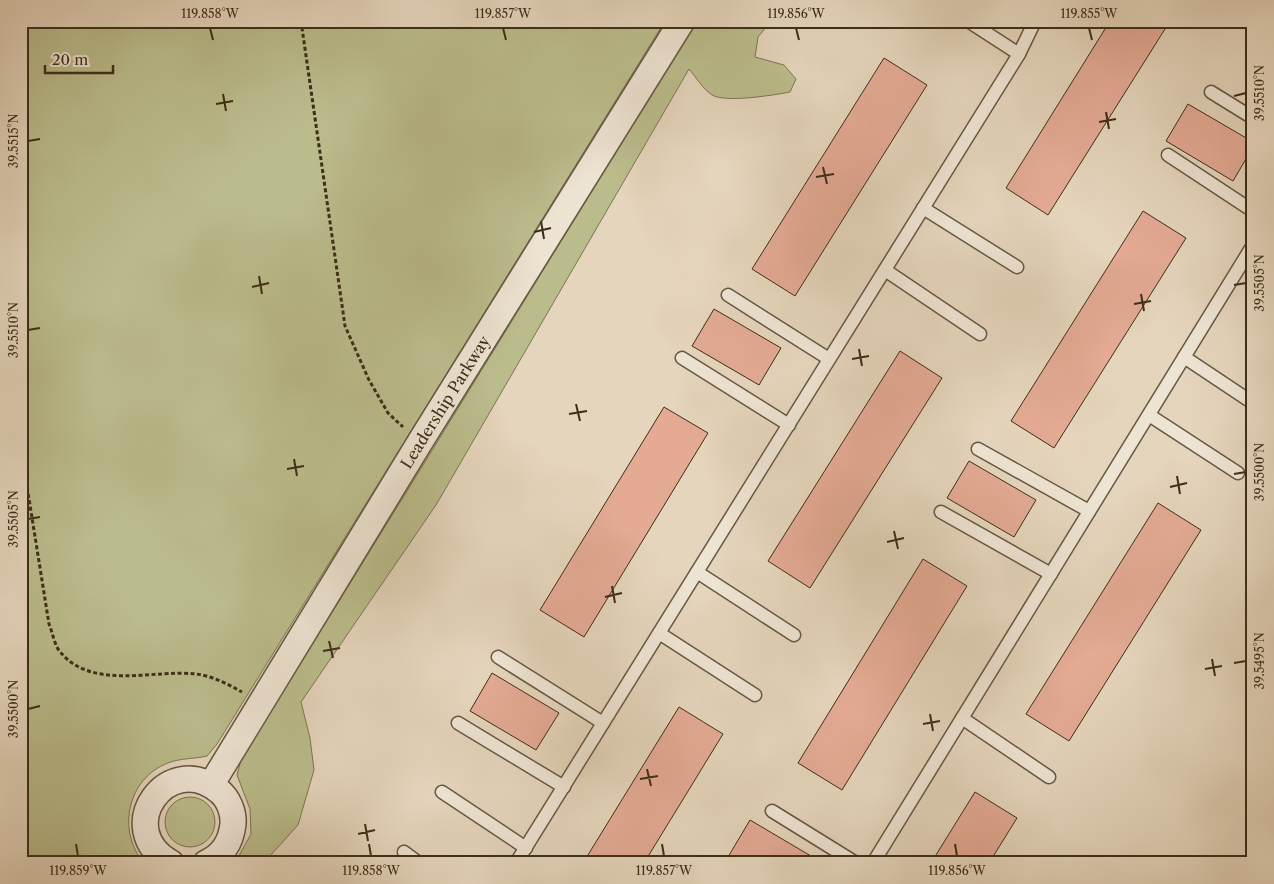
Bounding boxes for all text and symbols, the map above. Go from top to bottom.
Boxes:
text: 119.858°W [181,6,240,21]
text: 119.857°W [475,6,532,21]
text: 119.856°W [767,6,826,21]
text: 119.855°W [1061,6,1118,21]
scale bar [45,42,112,74]
text: 20 m [52,50,88,69]
text: 39.5510°N [1252,65,1267,121]
text: 39.5515°N [6,114,21,168]
text: 39.5505°N [1252,254,1267,312]
text: 39.5510°N [6,302,21,358]
street label: Leadership Parkway [396,331,495,472]
text: 39.5500°N [1252,443,1267,501]
text: 39.5505°N [6,490,21,548]
text: 39.5495°N [1252,632,1267,690]
text: 39.5500°N [6,680,21,738]
text: 119.859°W [49,863,108,878]
text: 119.858°W [342,863,401,878]
text: 119.857°W [636,863,693,878]
text: 119.856°W [928,863,987,878]

